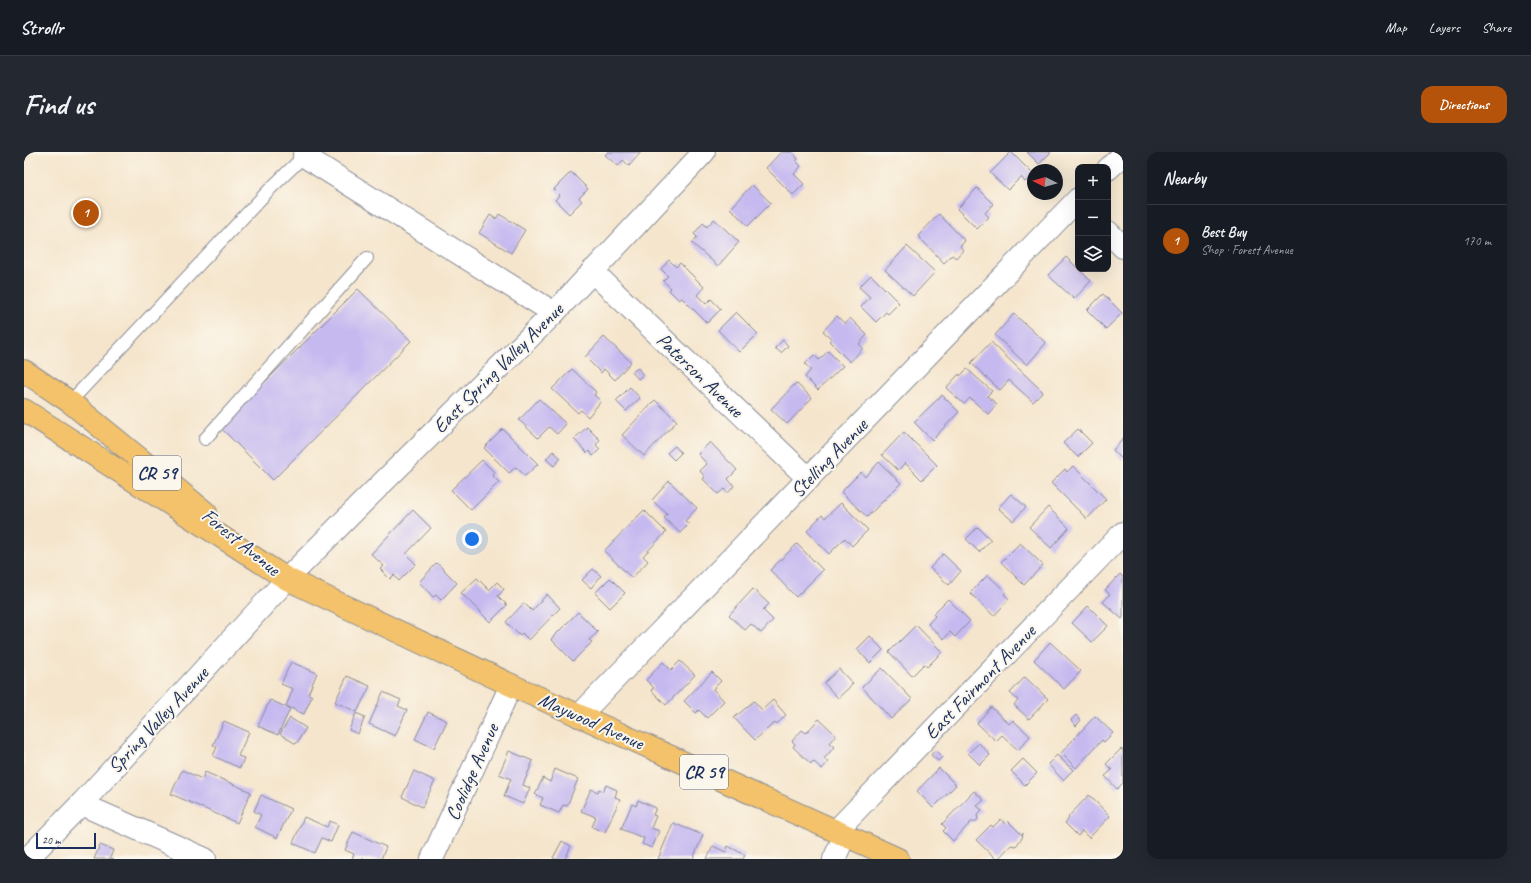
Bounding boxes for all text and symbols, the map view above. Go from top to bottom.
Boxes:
text: Strollr [20,16,63,40]
text: Map [1385,19,1407,36]
text: Layers [1429,19,1460,36]
text: Share [1482,19,1511,36]
button: Directions [1421,86,1507,123]
text: Find us [24,87,94,122]
north arrow [1027,164,1063,200]
map controls [1075,164,1111,272]
button: + [1075,164,1111,200]
text: Nearby [1163,168,1206,189]
pin: 1 [73,198,99,228]
button: − [1075,200,1111,236]
text: Best Buy [1201,223,1246,242]
text: 1 [1173,233,1179,249]
text: 170 m [1463,233,1491,249]
button: layers [1075,236,1111,272]
text: Shop · Forest Avenue [1201,242,1293,258]
street label: East Spring Valley Avenue [427,296,570,439]
street label: Paterson Avenue [651,327,750,424]
street label: Stelling Avenue [785,412,874,503]
road number: CR 59 [133,456,181,490]
street label: Forest Avenue [197,503,286,582]
your location [462,529,482,549]
street label: East Fairmont Avenue [919,618,1042,745]
street label: Spring Valley Avenue [102,660,215,779]
street label: Maywood Avenue [534,687,649,756]
street label: Coolidge Avenue [440,719,505,824]
road number: CR 59 [680,755,728,789]
scale bar [36,831,96,850]
text: 20 m [42,833,61,847]

